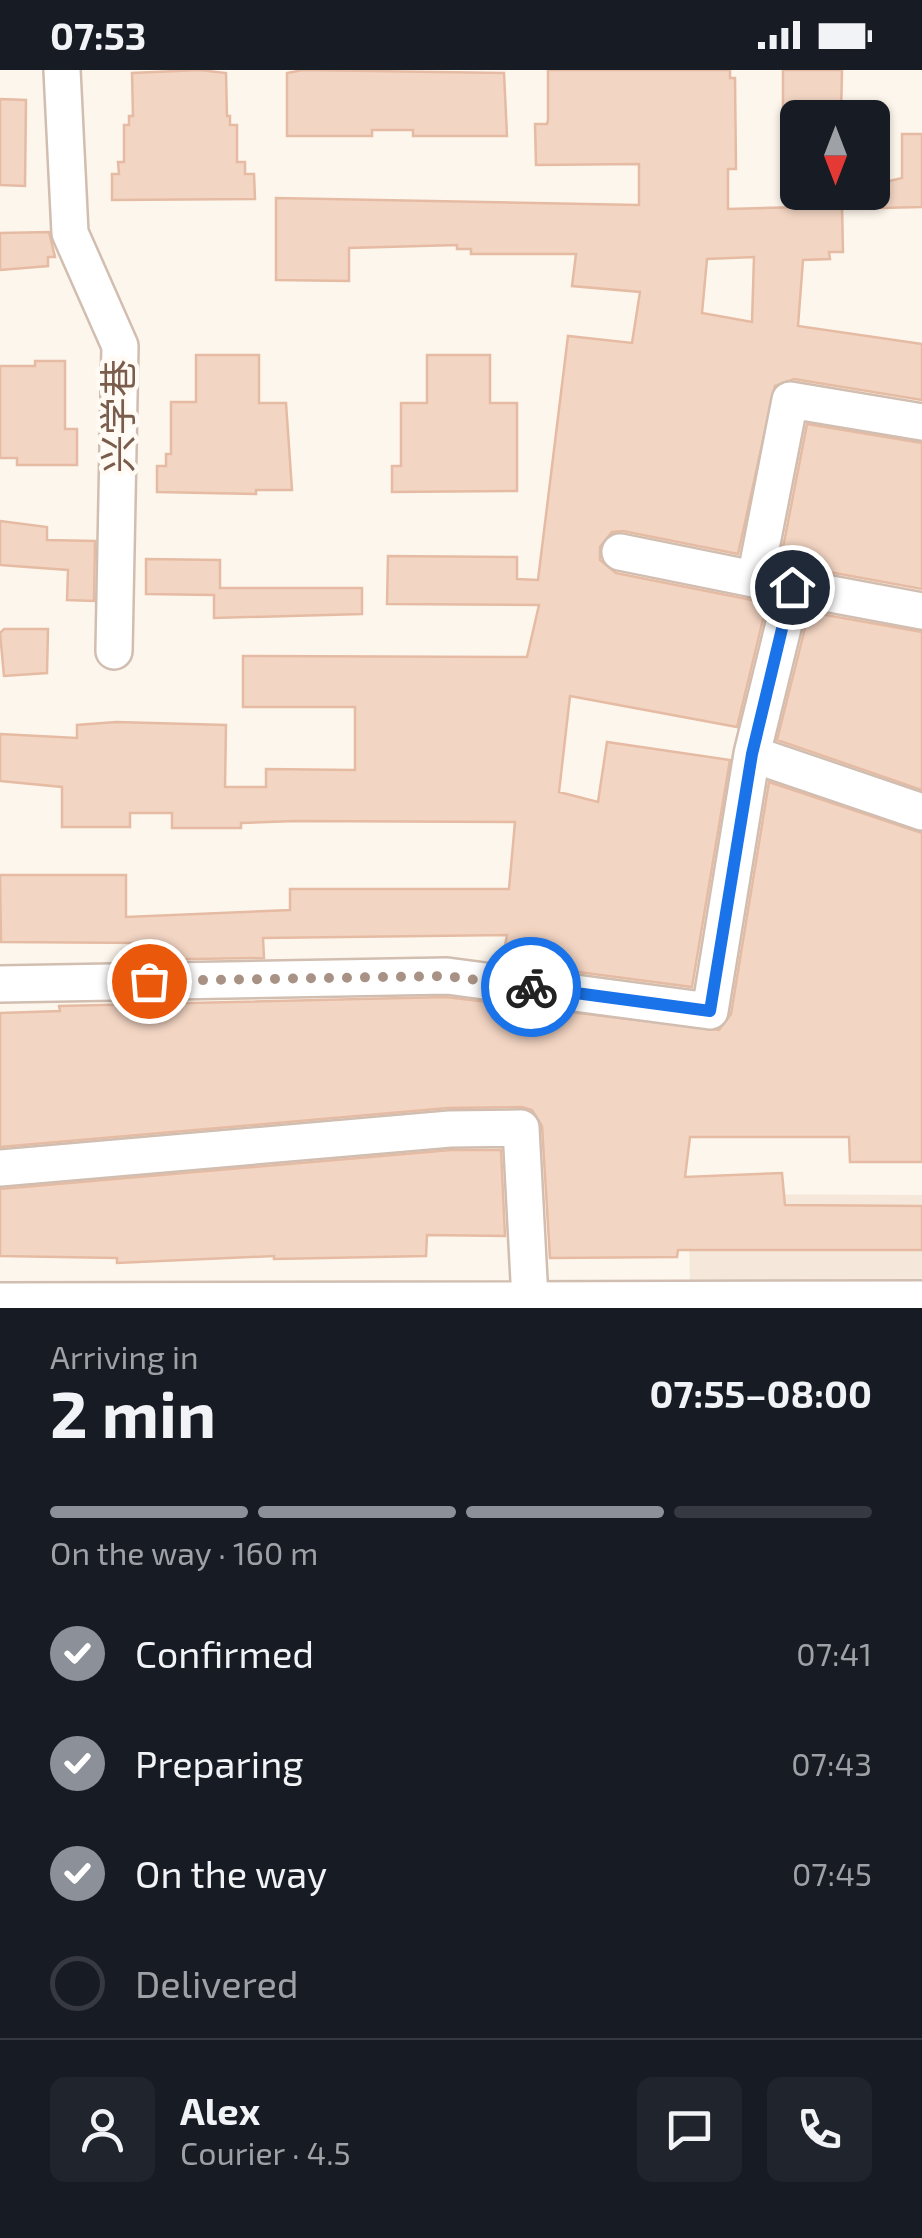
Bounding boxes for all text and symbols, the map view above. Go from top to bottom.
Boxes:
text: 07:53 [50,12,146,58]
north arrow [780,100,890,210]
map controls [780,100,890,210]
street label: 兴学巷 [94,359,140,473]
pin [750,545,835,630]
icon: home [765,560,820,615]
courier [481,937,581,1037]
pin [107,939,192,1024]
icon: bag [122,954,177,1009]
icon: bike [504,960,559,1015]
text: Arriving in [50,1337,199,1375]
text: 07:55–08:00 [650,1370,872,1416]
text: 2 min [50,1373,216,1451]
text: On the way · 160 m [50,1533,318,1571]
icon: check [50,1626,105,1681]
text: Confirmed [135,1630,314,1676]
text: 07:41 [796,1634,872,1672]
icon: check [50,1736,105,1791]
text: Preparing [135,1740,303,1786]
text: 07:43 [791,1744,872,1782]
icon: check [50,1846,105,1901]
text: On the way [135,1850,327,1896]
text: 07:45 [792,1854,872,1892]
text: Delivered [135,1960,299,2006]
button: person [50,2077,155,2182]
button: chat [637,2077,742,2182]
button: phone [767,2077,872,2182]
text: Alex [180,2087,260,2133]
text: Courier · 4.5 [180,2133,351,2171]

